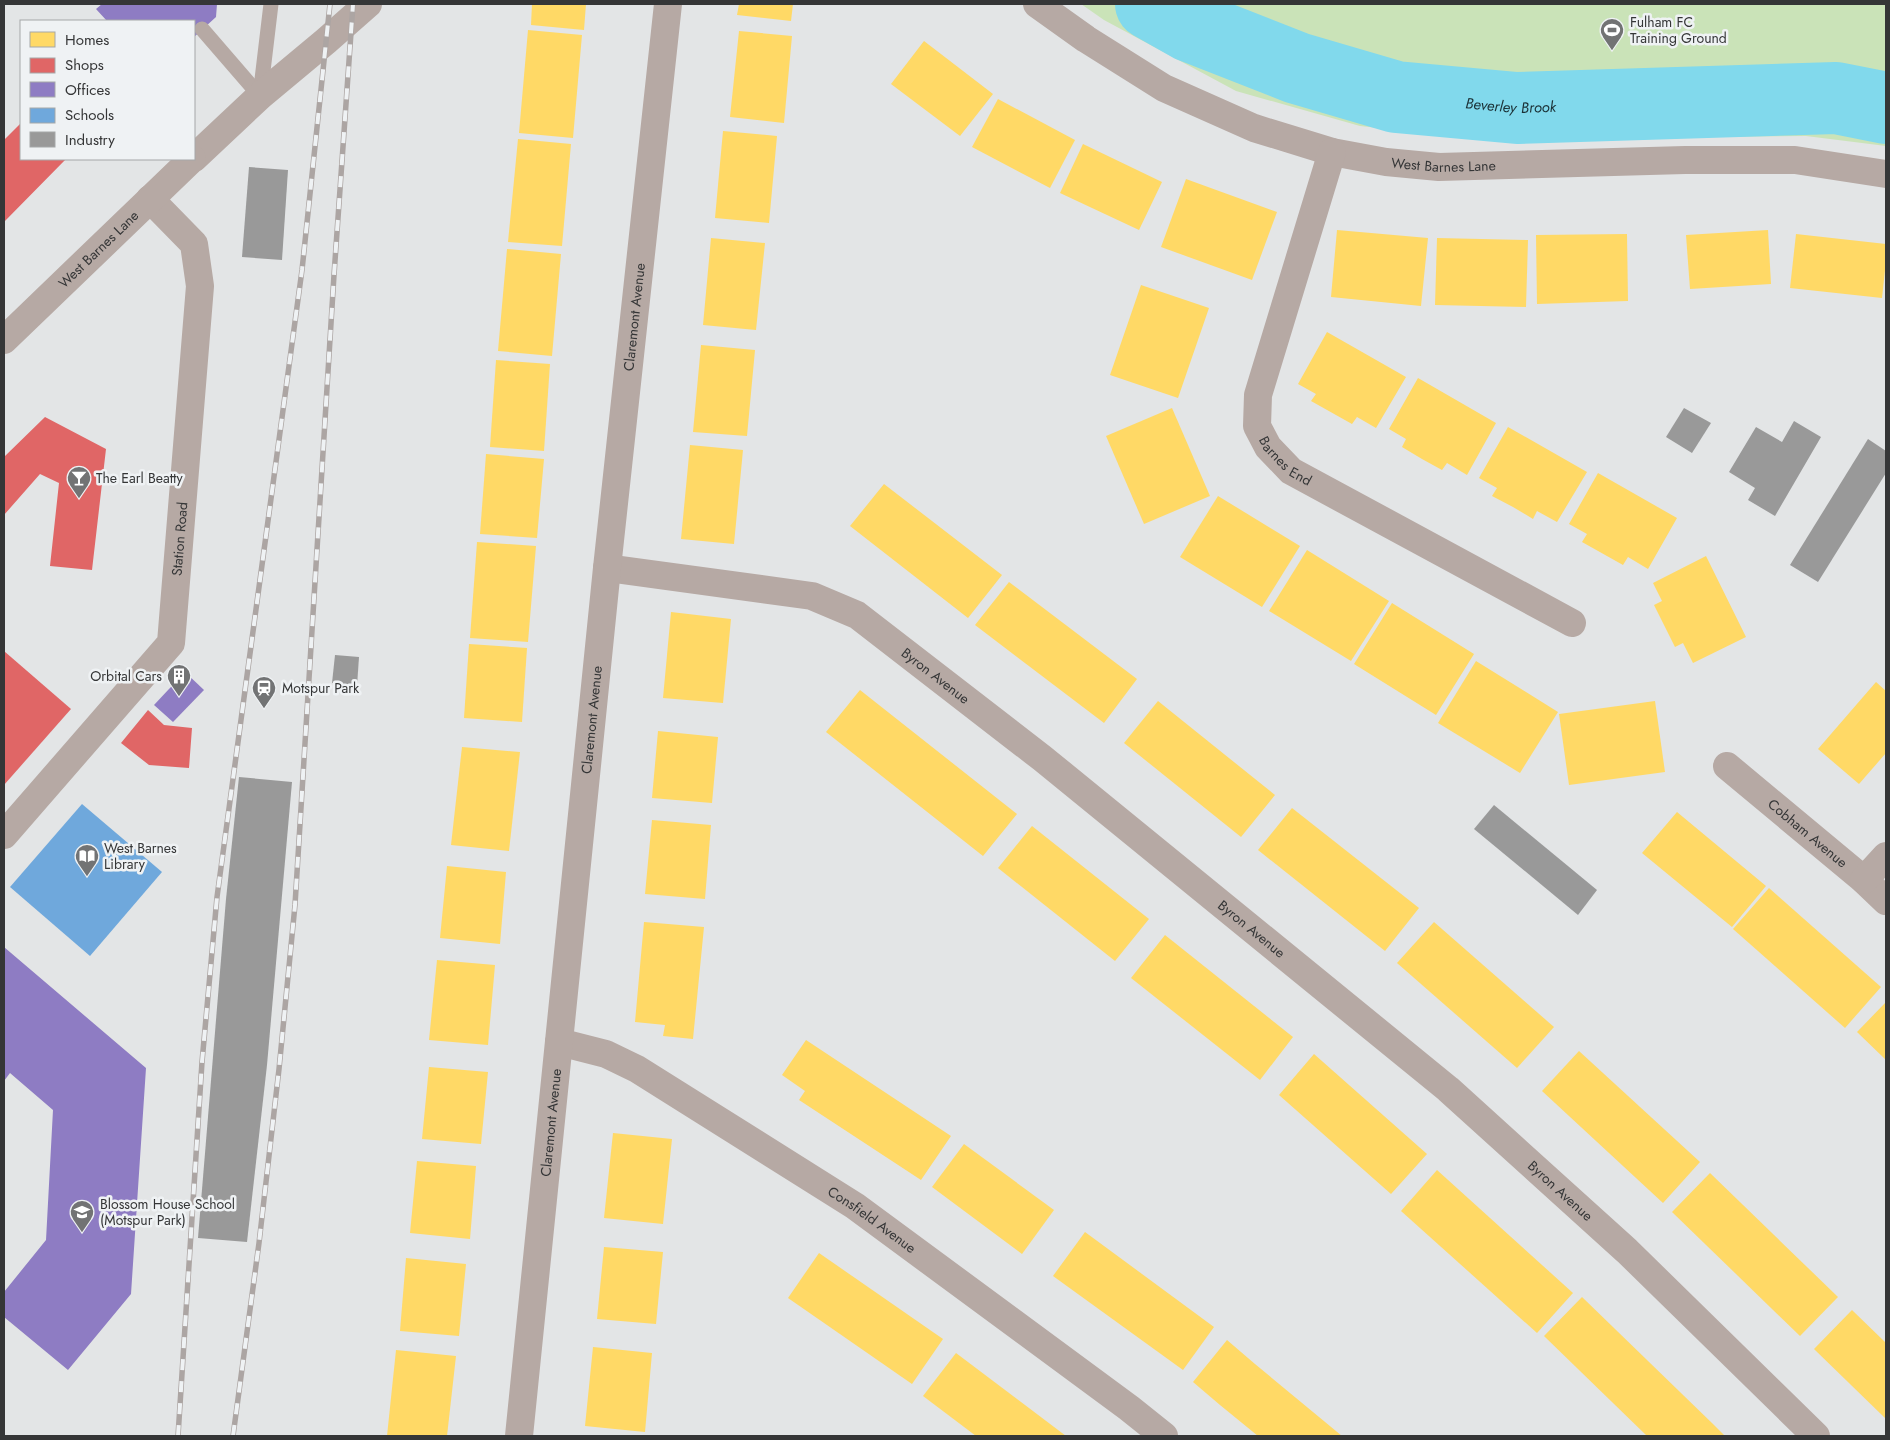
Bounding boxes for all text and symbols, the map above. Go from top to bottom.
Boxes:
place label: Fulham FC Training Ground [1630,12,1727,48]
sports icon: Fulham FC Training Ground [1599,17,1625,51]
legend [20,20,195,160]
text: Homes [65,29,109,51]
text: Shops [65,54,104,76]
text: Offices [65,79,110,101]
water label: Beverley Brook [1464,92,1557,119]
text: Schools [65,104,114,126]
text: Industry [65,129,115,151]
street label: West Barnes Lane [1390,153,1496,177]
street label: West Barnes Lane [54,206,143,293]
street label: Claremont Avenue [618,262,650,372]
street label: Barnes End [1254,432,1315,490]
bar icon: The Earl Beatty [66,465,92,499]
place label: The Earl Beatty [96,468,183,488]
street label: Station Road [166,501,192,577]
street label: Byron Avenue [897,643,974,709]
building icon: Orbital Cars [166,663,192,697]
street label: Claremont Avenue [576,665,607,775]
place label: Orbital Cars [90,666,162,686]
station icon: Motspur Park [251,675,277,709]
place label: Motspur Park [282,678,360,698]
street label: Cobham Avenue [1764,794,1852,872]
place label: West Barnes Library [104,838,177,874]
library icon: West Barnes Library [74,843,100,877]
street label: Byron Avenue [1214,895,1289,962]
street label: Claremont Avenue [535,1068,566,1178]
street label: Byron Avenue [1523,1156,1597,1225]
street label: Consfield Avenue [824,1181,920,1258]
place label: Blossom House School (Motspur Park) [100,1194,235,1230]
school or university icon: Blossom House School (Motspur Park) [69,1199,95,1233]

